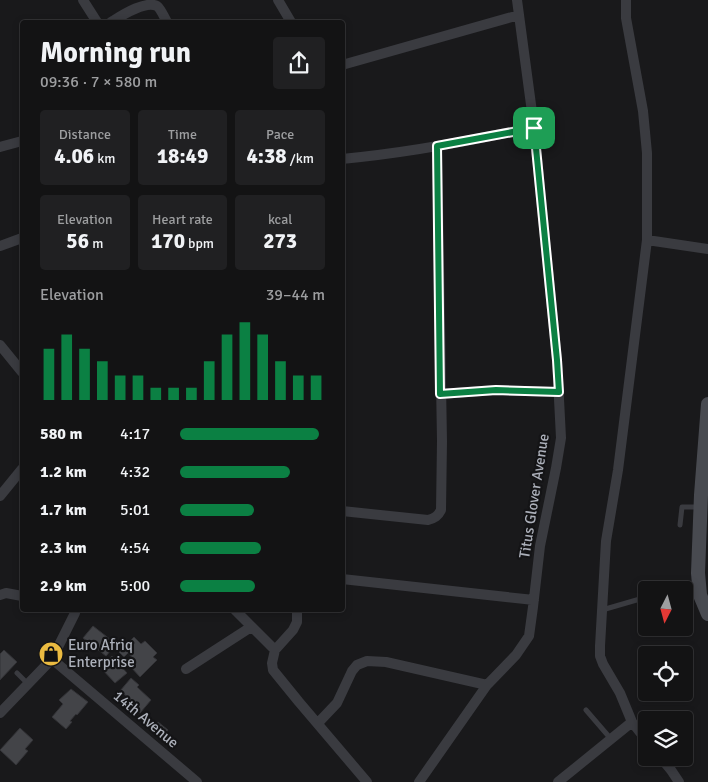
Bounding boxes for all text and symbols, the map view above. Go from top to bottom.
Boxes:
text: Morning run [40,36,191,70]
button: share [273,37,325,89]
text: 09:36 · 7 × 580 m [40,72,157,92]
pin [513,107,555,149]
icon: arrive [520,114,548,142]
text: Distance [59,126,111,143]
text: Time [168,126,197,143]
text: Pace [266,126,294,143]
text: 4.06 [54,143,94,169]
text: 18:49 [157,143,208,169]
text: 4:38 [246,143,287,169]
text: km [94,150,115,167]
text: /km [287,150,314,167]
text: Elevation [57,211,113,228]
text: Heart rate [152,211,213,228]
text: kcal [268,211,292,228]
text: 56 [66,228,89,254]
text: 170 [151,228,185,254]
text: 273 [263,228,297,254]
text: m [89,235,103,252]
text: bpm [185,235,214,252]
text: Elevation [40,285,104,305]
text: 39–44 m [266,285,325,305]
text: 580 m [40,424,82,444]
text: 4:17 [120,424,150,444]
street label: Titus Glover Avenue [515,432,553,560]
text: 1.2 km [40,462,87,482]
text: 4:32 [120,462,150,482]
text: 1.7 km [40,500,87,520]
text: 5:01 [120,500,150,520]
text: 2.3 km [40,538,87,558]
text: 4:54 [120,538,150,558]
text: 2.9 km [40,576,87,596]
text: 5:00 [120,576,150,596]
north arrow [638,581,692,636]
map controls [638,581,693,766]
place label: Euro Afriq Enterprise [68,636,135,671]
shop icon: Euro Afriq Enterprise [38,641,64,667]
button: locate [638,646,693,701]
street label: 14th Avenue [110,686,182,752]
button: layers [638,711,693,766]

